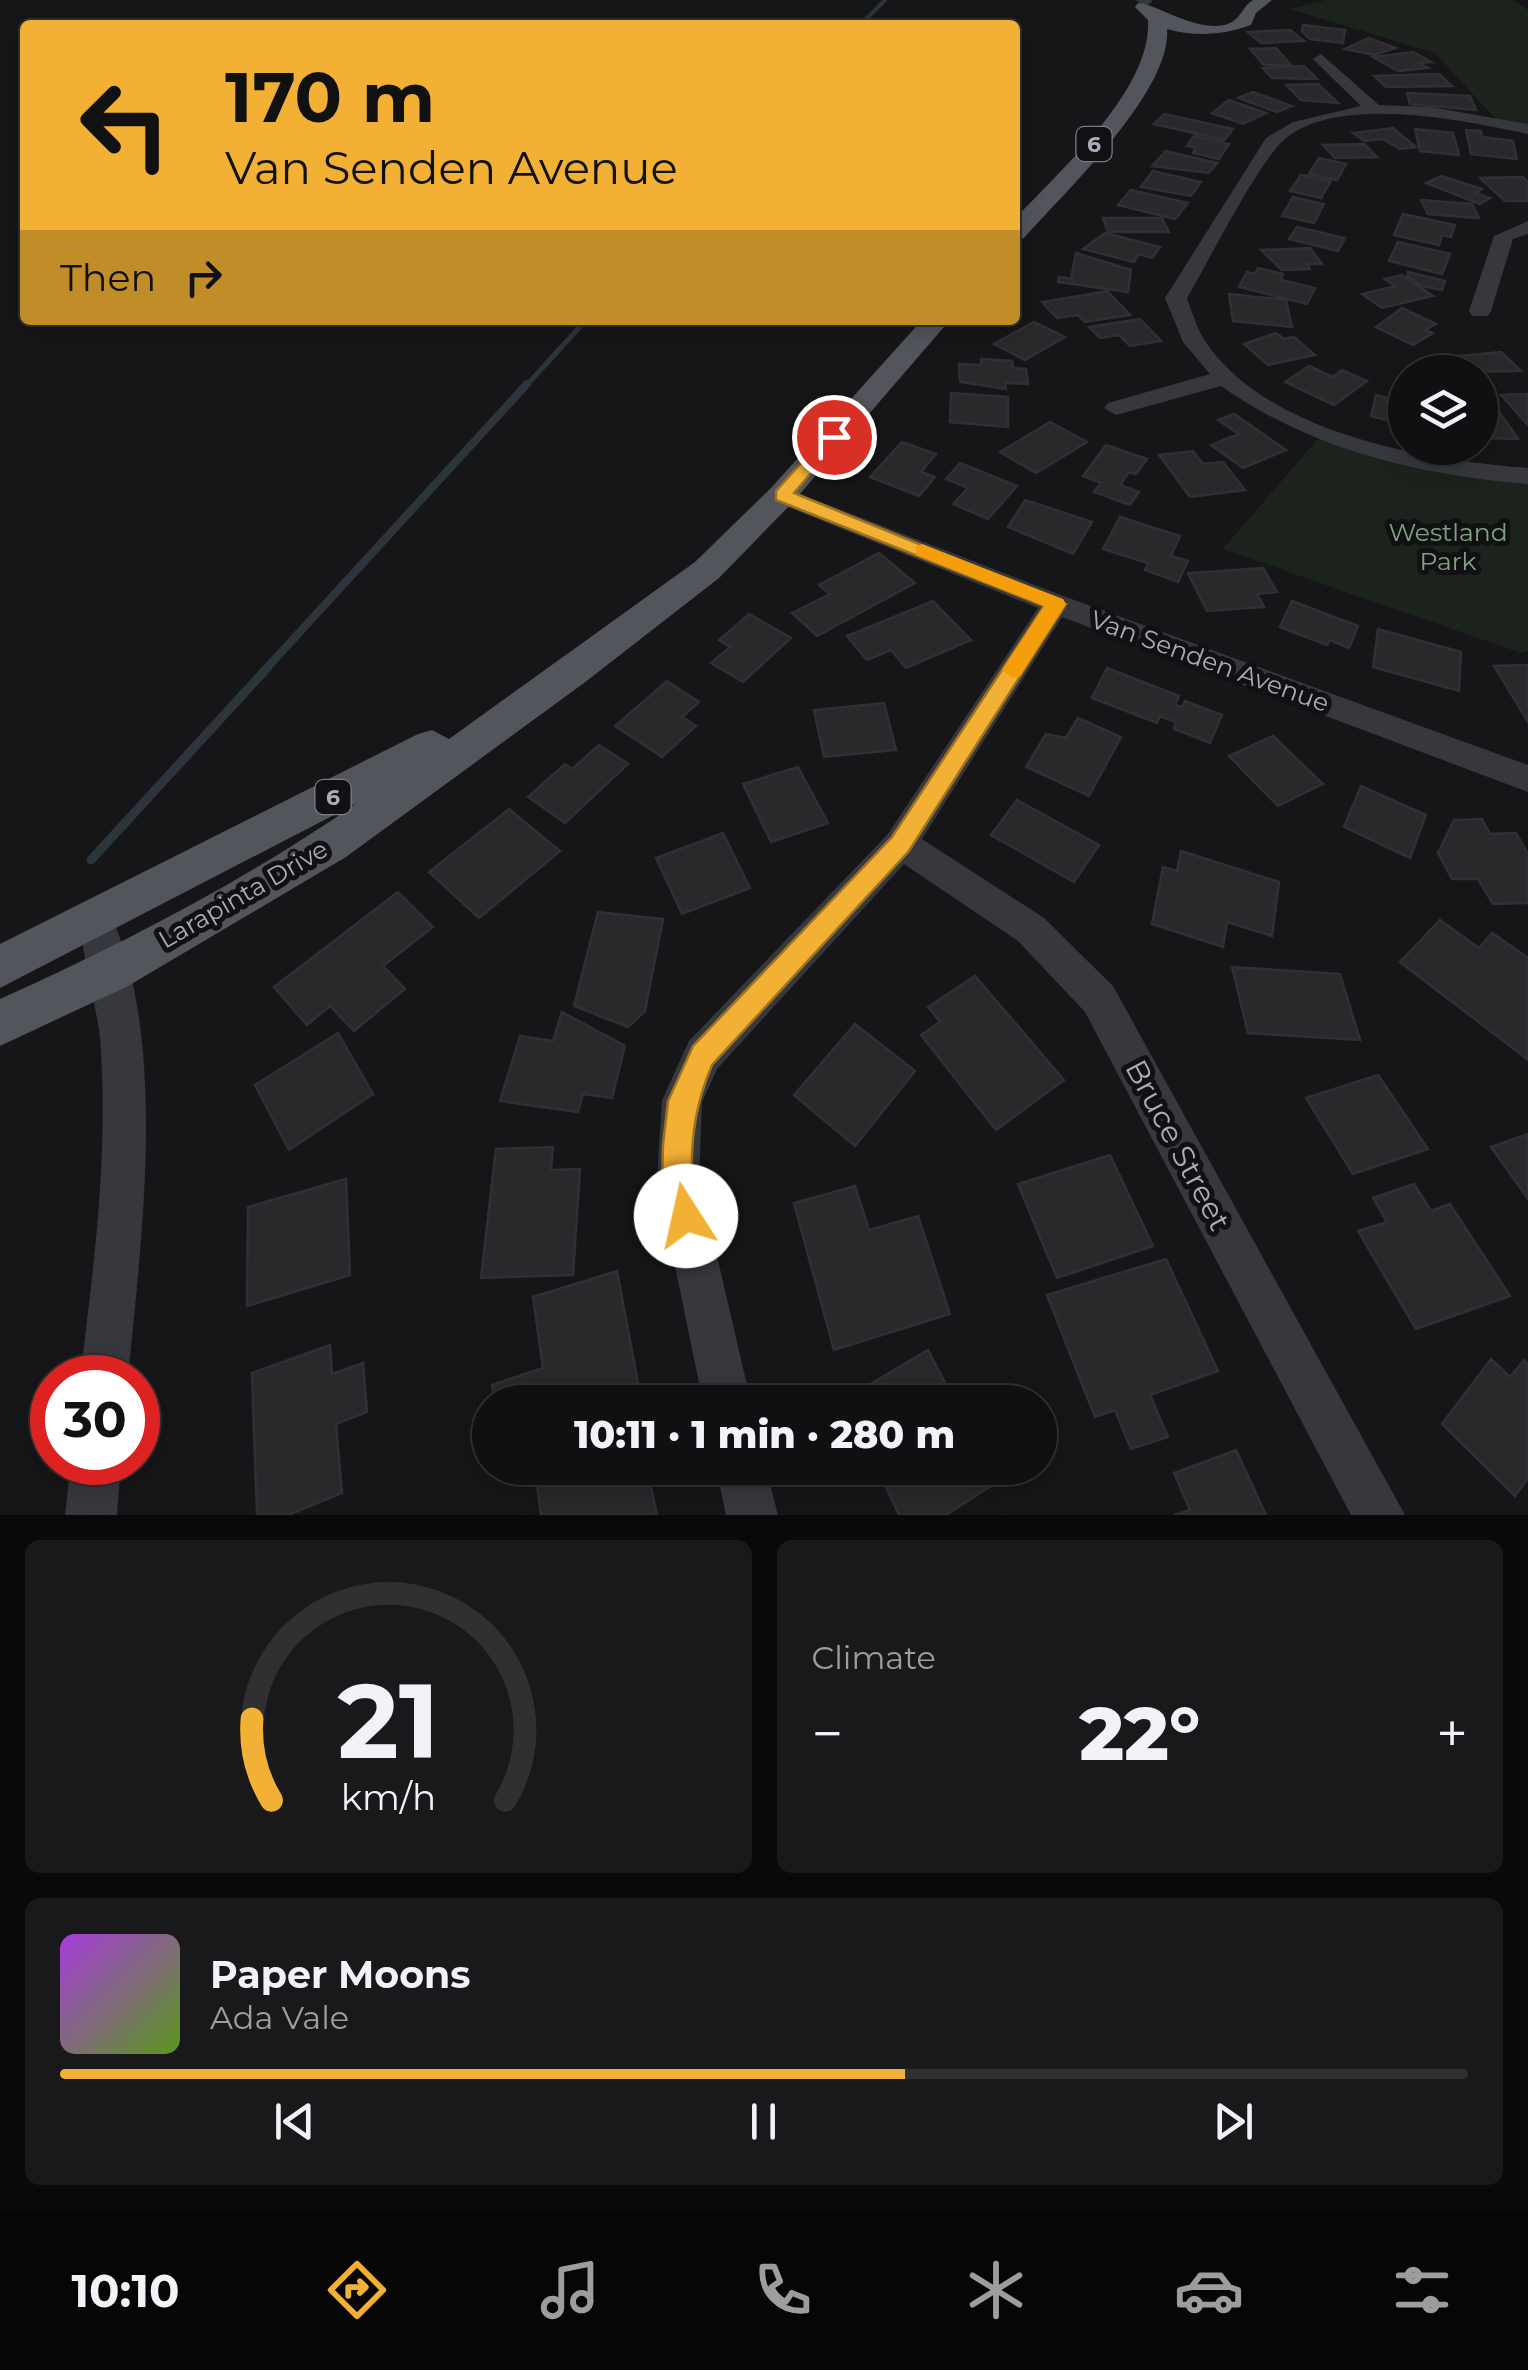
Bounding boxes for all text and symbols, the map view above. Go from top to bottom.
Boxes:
text: 170 m [225,54,435,140]
icon: left [60,60,190,190]
road number: 6 [1076,127,1112,161]
text: Van Senden Avenue [225,140,678,195]
icon: right [176,250,231,305]
text: Then [60,254,156,301]
map controls [1388,355,1498,465]
button: layers [1388,355,1498,465]
pin [792,395,877,480]
icon: arrive [807,410,862,465]
park label: Westland Park [1388,517,1508,576]
street label: Van Senden Avenue [1087,604,1333,718]
road number: 6 [316,780,350,814]
street label: Larapinta Drive [153,833,333,955]
street label: Bruce Street [1118,1053,1238,1237]
position arrow [634,1164,738,1268]
speed limit sign: 30 [30,1355,160,1485]
text: 10:11 · 1 min · 280 m [574,1411,955,1458]
text: Climate [812,1638,936,1677]
text: 21 [337,1657,439,1784]
text: 22° [1079,1687,1200,1779]
text: − [812,1700,843,1767]
text: + [1436,1700,1468,1767]
text: km/h [341,1775,436,1819]
text: Paper Moons [210,1951,471,1998]
text: Ada Vale [210,1998,349,2037]
icon: previous [267,2094,322,2149]
icon: pause [736,2094,791,2149]
icon: next [1206,2094,1261,2149]
icon: directions [322,2255,392,2325]
icon: music [535,2255,605,2325]
icon: phone [748,2255,818,2325]
icon: climate [961,2255,1031,2325]
icon: car [1174,2255,1244,2325]
icon: filters [1387,2255,1457,2325]
text: 10:10 [71,2263,180,2318]

